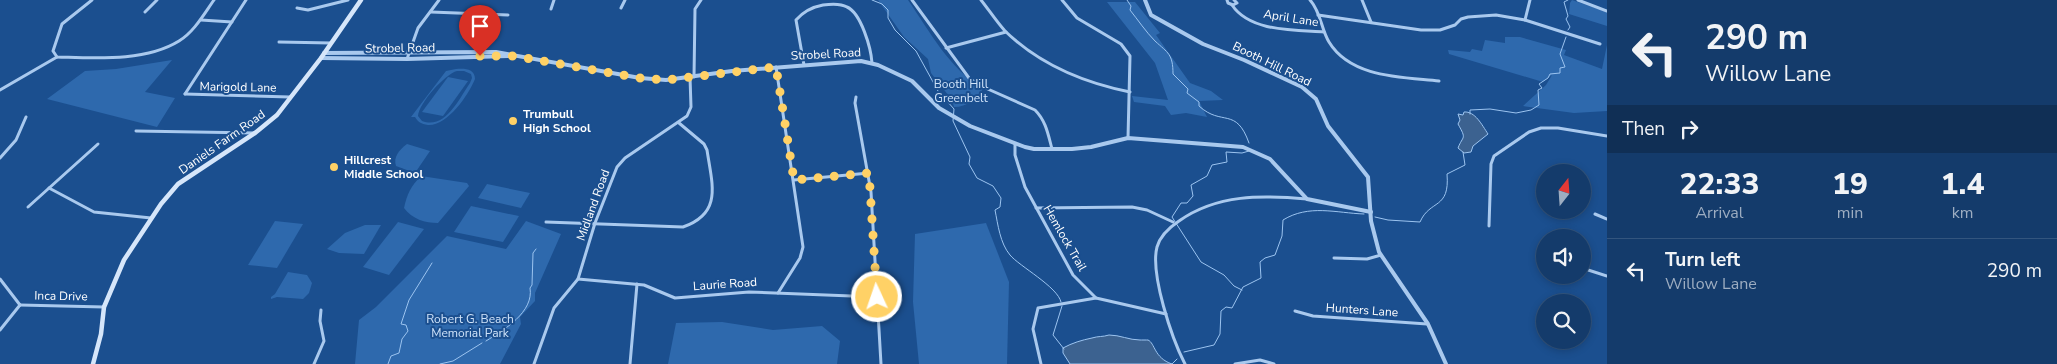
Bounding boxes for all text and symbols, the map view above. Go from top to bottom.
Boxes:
pin [459,5,501,56]
street label: April Lane [1262,6,1320,30]
icon: arrive [466,12,494,40]
text: 290 m [1705,14,1808,61]
icon: left [1622,20,1687,85]
street label: Booth Hill Road [1230,38,1314,90]
street label: Strobel Road [365,39,435,57]
street label: Strobel Road [790,44,862,64]
text: Willow Lane [1705,59,1831,89]
park label: Booth Hill Greenbelt [934,76,989,106]
street label: Marigold Lane [199,78,277,96]
street label: Daniels Farm Road [176,106,268,178]
place label: Trumbull High School [523,106,591,136]
marker: Trumbull High School [507,115,519,127]
icon: right [1675,115,1703,143]
text: Then [1622,116,1665,142]
place label: Hillcrest Middle School [344,152,423,182]
marker: Hillcrest Middle School [328,161,340,173]
north arrow [1536,164,1591,219]
map controls [1536,164,1591,349]
text: 22:33 [1680,164,1759,205]
text: 19 [1832,164,1868,205]
text: 1.4 [1941,164,1984,205]
street label: Midland Road [573,167,613,243]
street label: Hemlock Trail [1040,202,1091,274]
text: Arrival [1695,202,1744,224]
text: min [1837,202,1863,224]
text: km [1952,202,1973,224]
button: sound [1536,229,1591,284]
text: Turn left [1665,247,1740,273]
icon: left [1622,257,1650,285]
text: 290 m [1987,258,2042,284]
position arrow [850,270,902,322]
text: Willow Lane [1665,273,1757,295]
street label: Laurie Road [692,274,758,294]
street label: Inca Drive [34,288,88,304]
button: search [1536,294,1591,349]
street label: Hunters Lane [1325,299,1399,321]
park label: Robert G. Beach Memorial Park [426,311,514,341]

